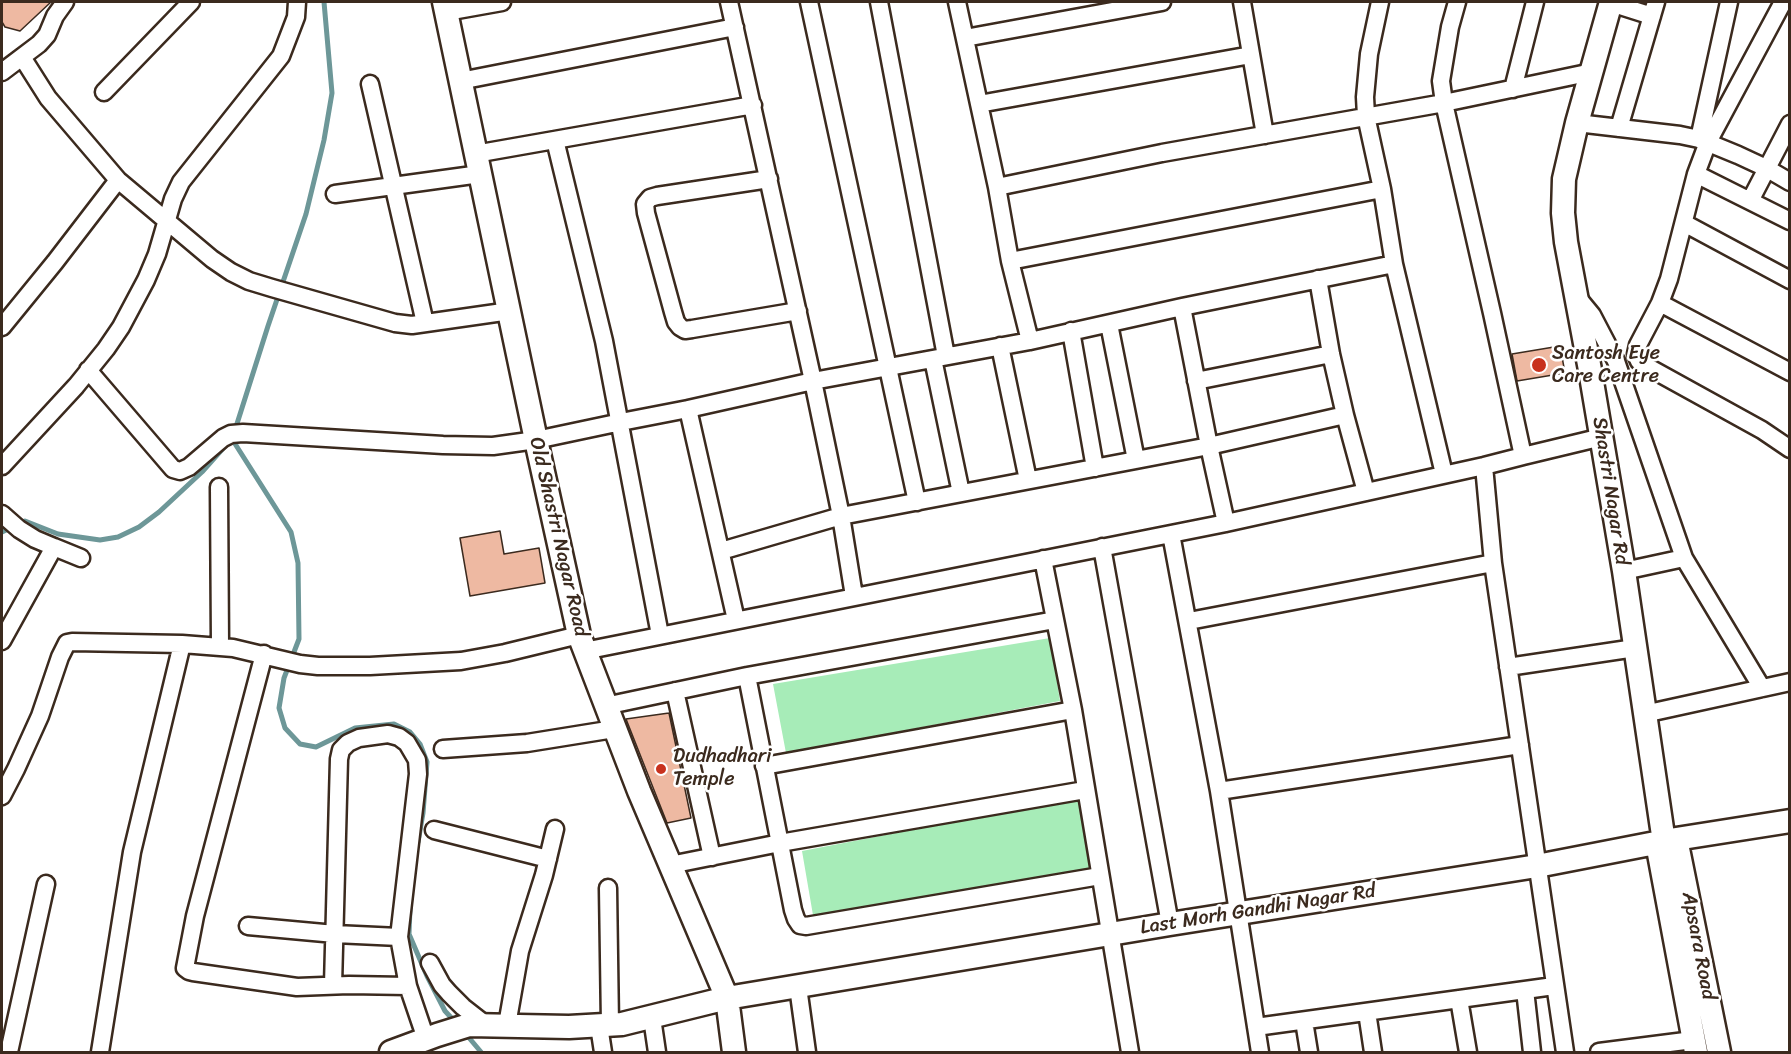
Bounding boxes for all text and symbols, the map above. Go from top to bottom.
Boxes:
place label: Santosh Eye Care Centre [1552,342,1660,389]
marker: Santosh Eye Care Centre [1530,356,1548,374]
street label: Shastri Nagar Rd [1586,415,1634,567]
street label: Old Shastri Nagar Road [523,435,593,639]
place label: Dudhadhari Temple [673,745,772,792]
marker: Dudhadhari Temple [654,762,668,776]
street label: Last Morh Gandhi Nagar Rd [1139,880,1377,940]
street label: Apsara Road [1676,890,1720,1002]

